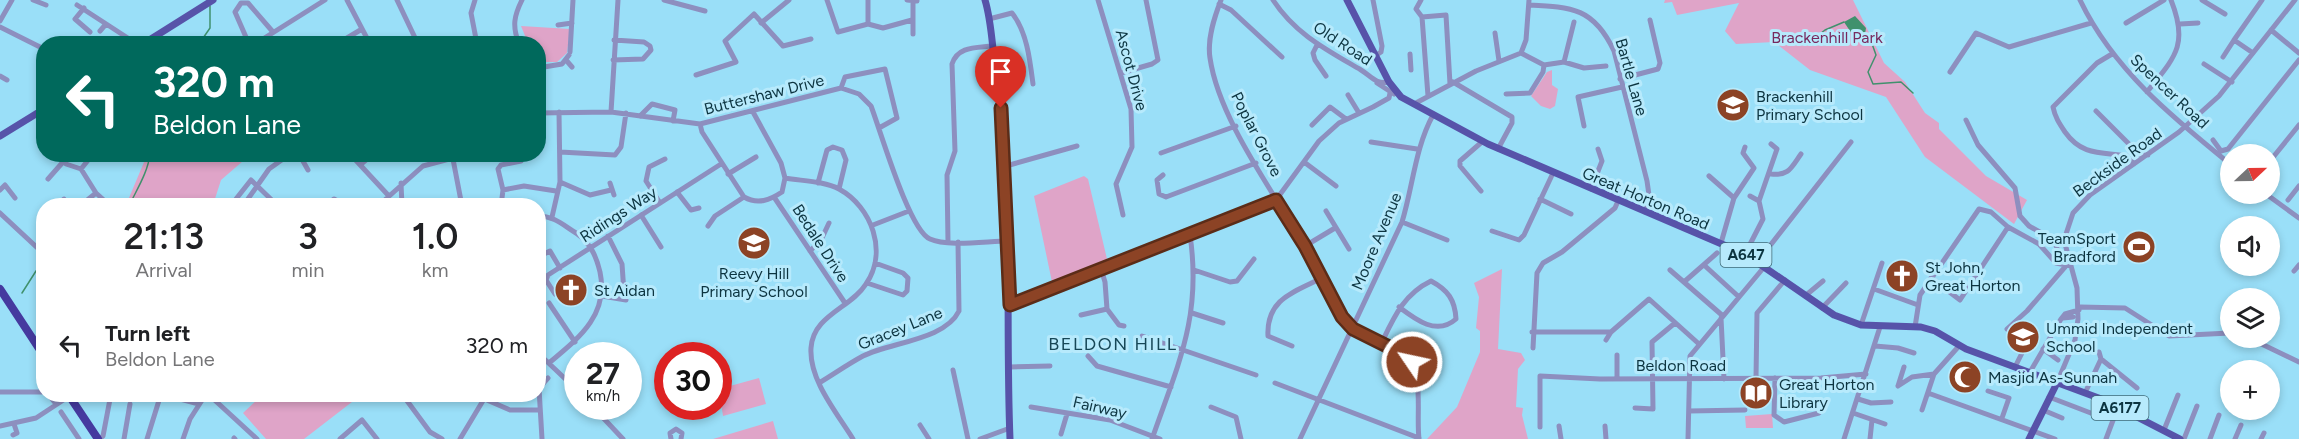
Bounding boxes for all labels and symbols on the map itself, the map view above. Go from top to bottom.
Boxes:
street label: Old Road [1310,17,1376,69]
street label: Ascot Drive [1112,27,1152,113]
park label: Brackenhill Park [1771,28,1883,47]
street label: Bartle Lane [1611,36,1652,118]
pin [975,46,1026,108]
street label: Spencer Road [2126,50,2213,133]
street label: Buttershaw Drive [702,70,826,119]
school or university icon: Brackenhill Primary School [1715,87,1751,123]
place label: Brackenhill Primary School [1756,87,1863,124]
street label: Poplar Grove [1227,89,1286,180]
street label: Beckside Road [2069,124,2165,201]
north arrow [2220,144,2280,204]
street label: Great Horton Road [1579,163,1712,234]
street label: Ridings Way [576,182,661,246]
street label: Moore Avenue [1347,189,1406,293]
street label: Bedale Drive [788,201,853,286]
school or university icon: Reevy Hill Primary School [736,225,772,261]
place label: TeamSport Bradford [2038,229,2116,266]
sports icon: TeamSport Bradford [2121,229,2157,265]
road number: A647 [1720,243,1772,267]
church icon: St John, Great Horton [1884,258,1920,294]
place label: St John, Great Horton [1925,258,2020,295]
place label: Reevy Hill Primary School [700,264,808,301]
church icon: St Aidan [553,272,589,308]
place label: St Aidan [594,281,655,300]
street label: Gracey Lane [855,303,945,354]
school or university icon: Ummid Independent School [2005,319,2041,355]
place label: Ummid Independent School [2046,319,2193,356]
position arrow [1380,330,1444,394]
district label: BELDON HILL [1048,333,1178,355]
speed limit sign: 30 [654,342,732,420]
street label: Beldon Road [1636,356,1726,375]
mosque icon: Masjid As-Sunnah [1947,359,1983,395]
place label: Masjid As-Sunnah [1988,368,2117,387]
library icon: Great Horton Library [1738,375,1774,411]
place label: Great Horton Library [1779,375,1874,412]
street label: Fairway [1071,392,1129,423]
road number: A6177 [2092,396,2148,420]

